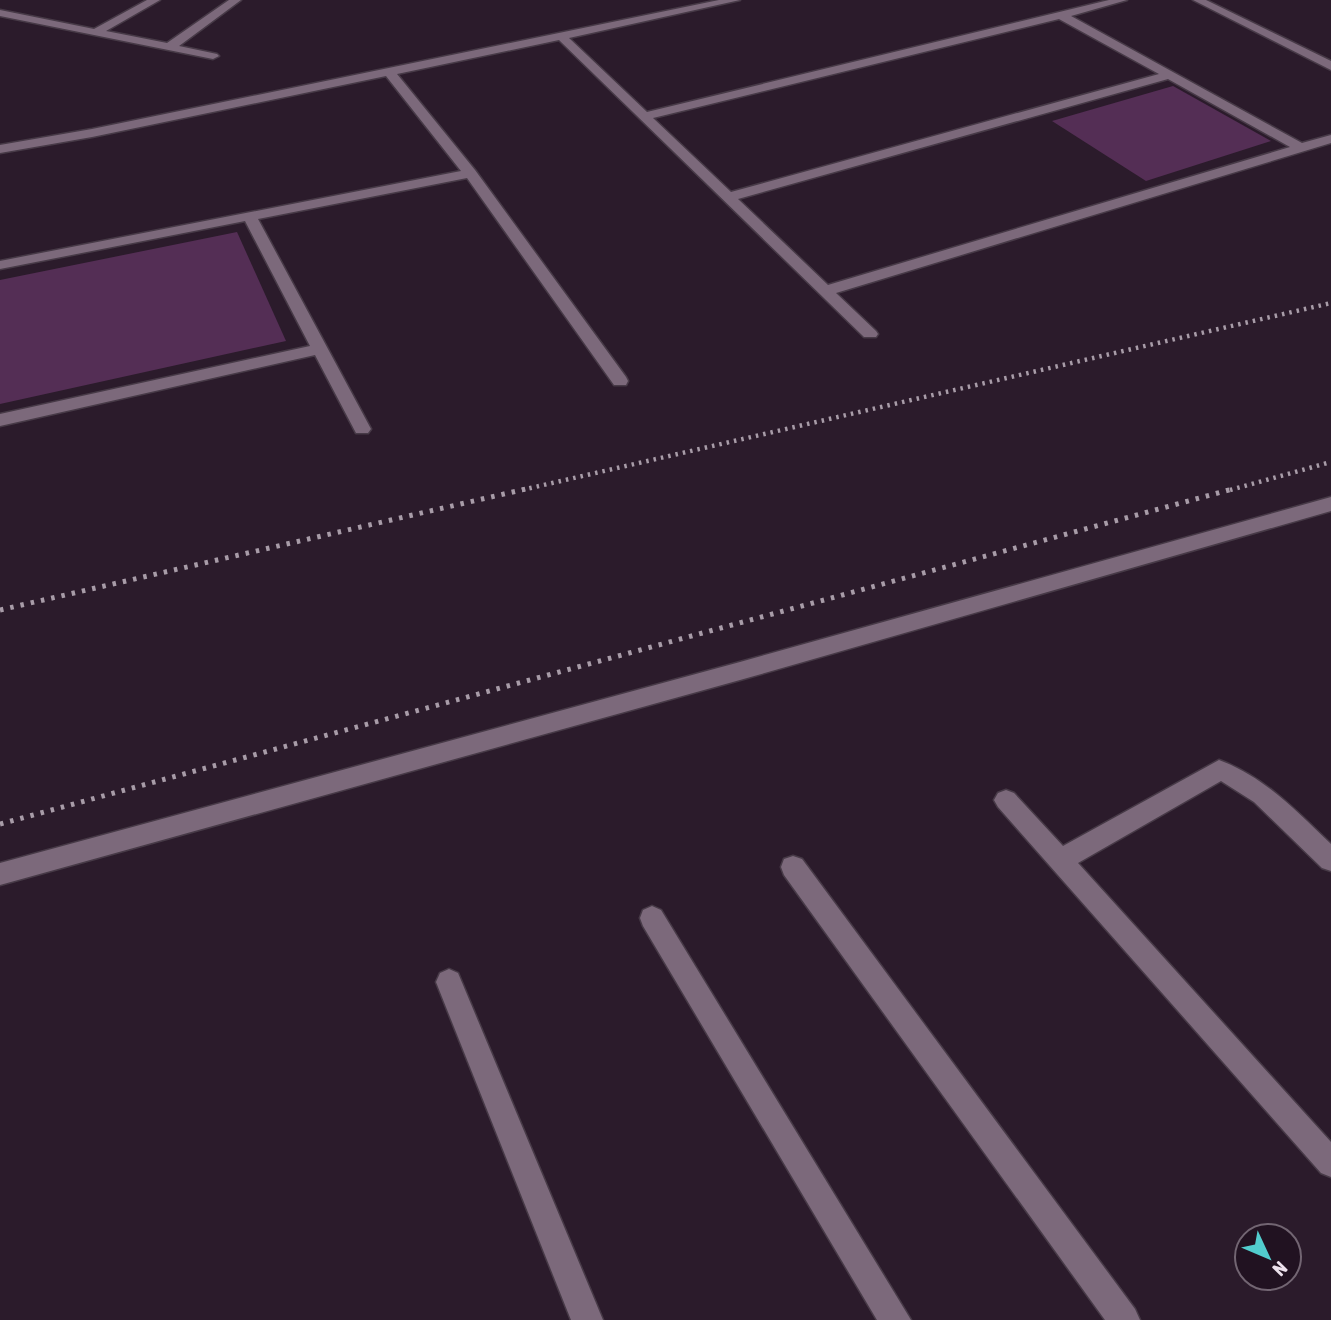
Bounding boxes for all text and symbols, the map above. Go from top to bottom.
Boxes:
north arrow [1233,1222,1303,1292]
text: N [1268,1257,1292,1280]

